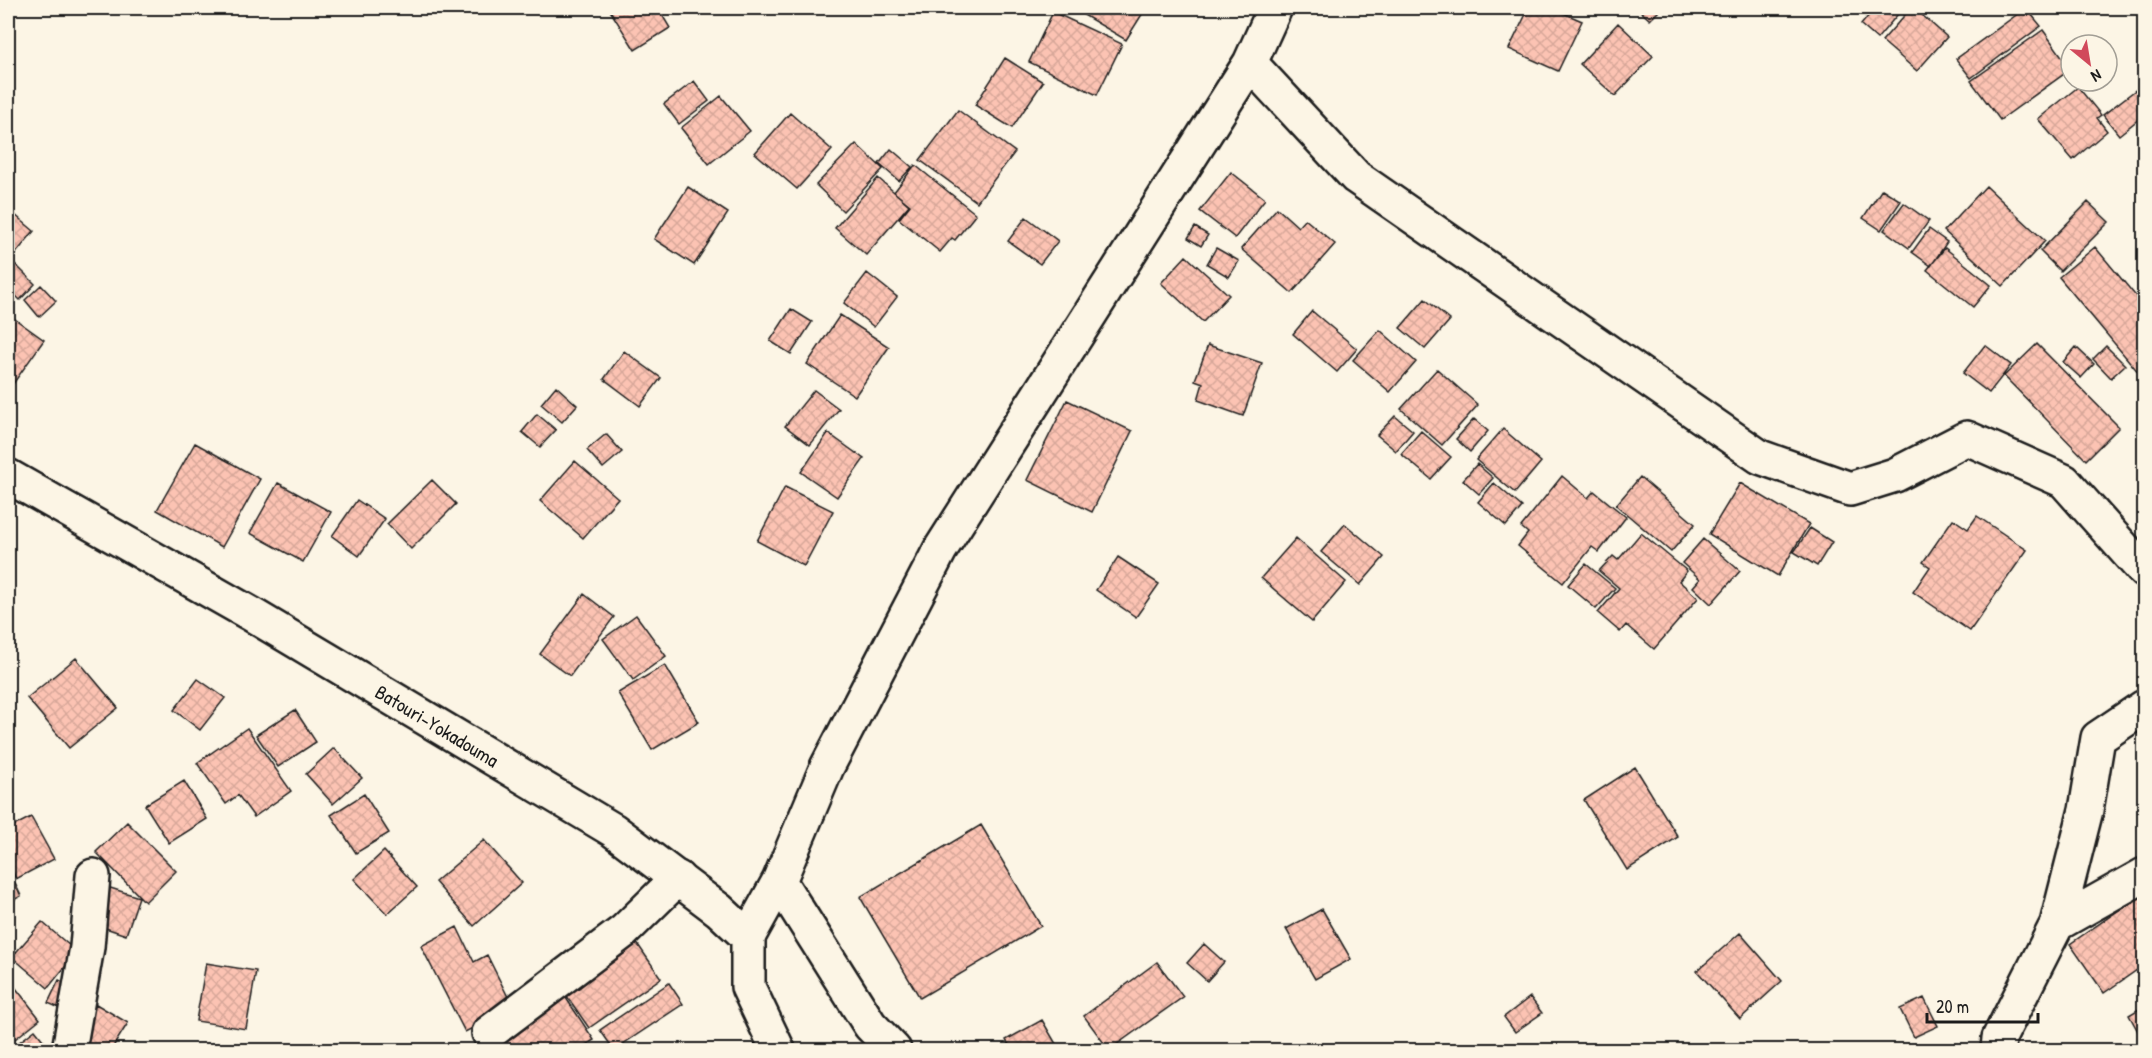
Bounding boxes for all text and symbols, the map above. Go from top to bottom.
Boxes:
north arrow [2059,33,2119,93]
text: N [2087,64,2106,88]
street label: Batouri-Yokadouma [371,678,504,773]
scale bar [1927,986,2038,1024]
text: 20 m [1936,994,1969,1019]

